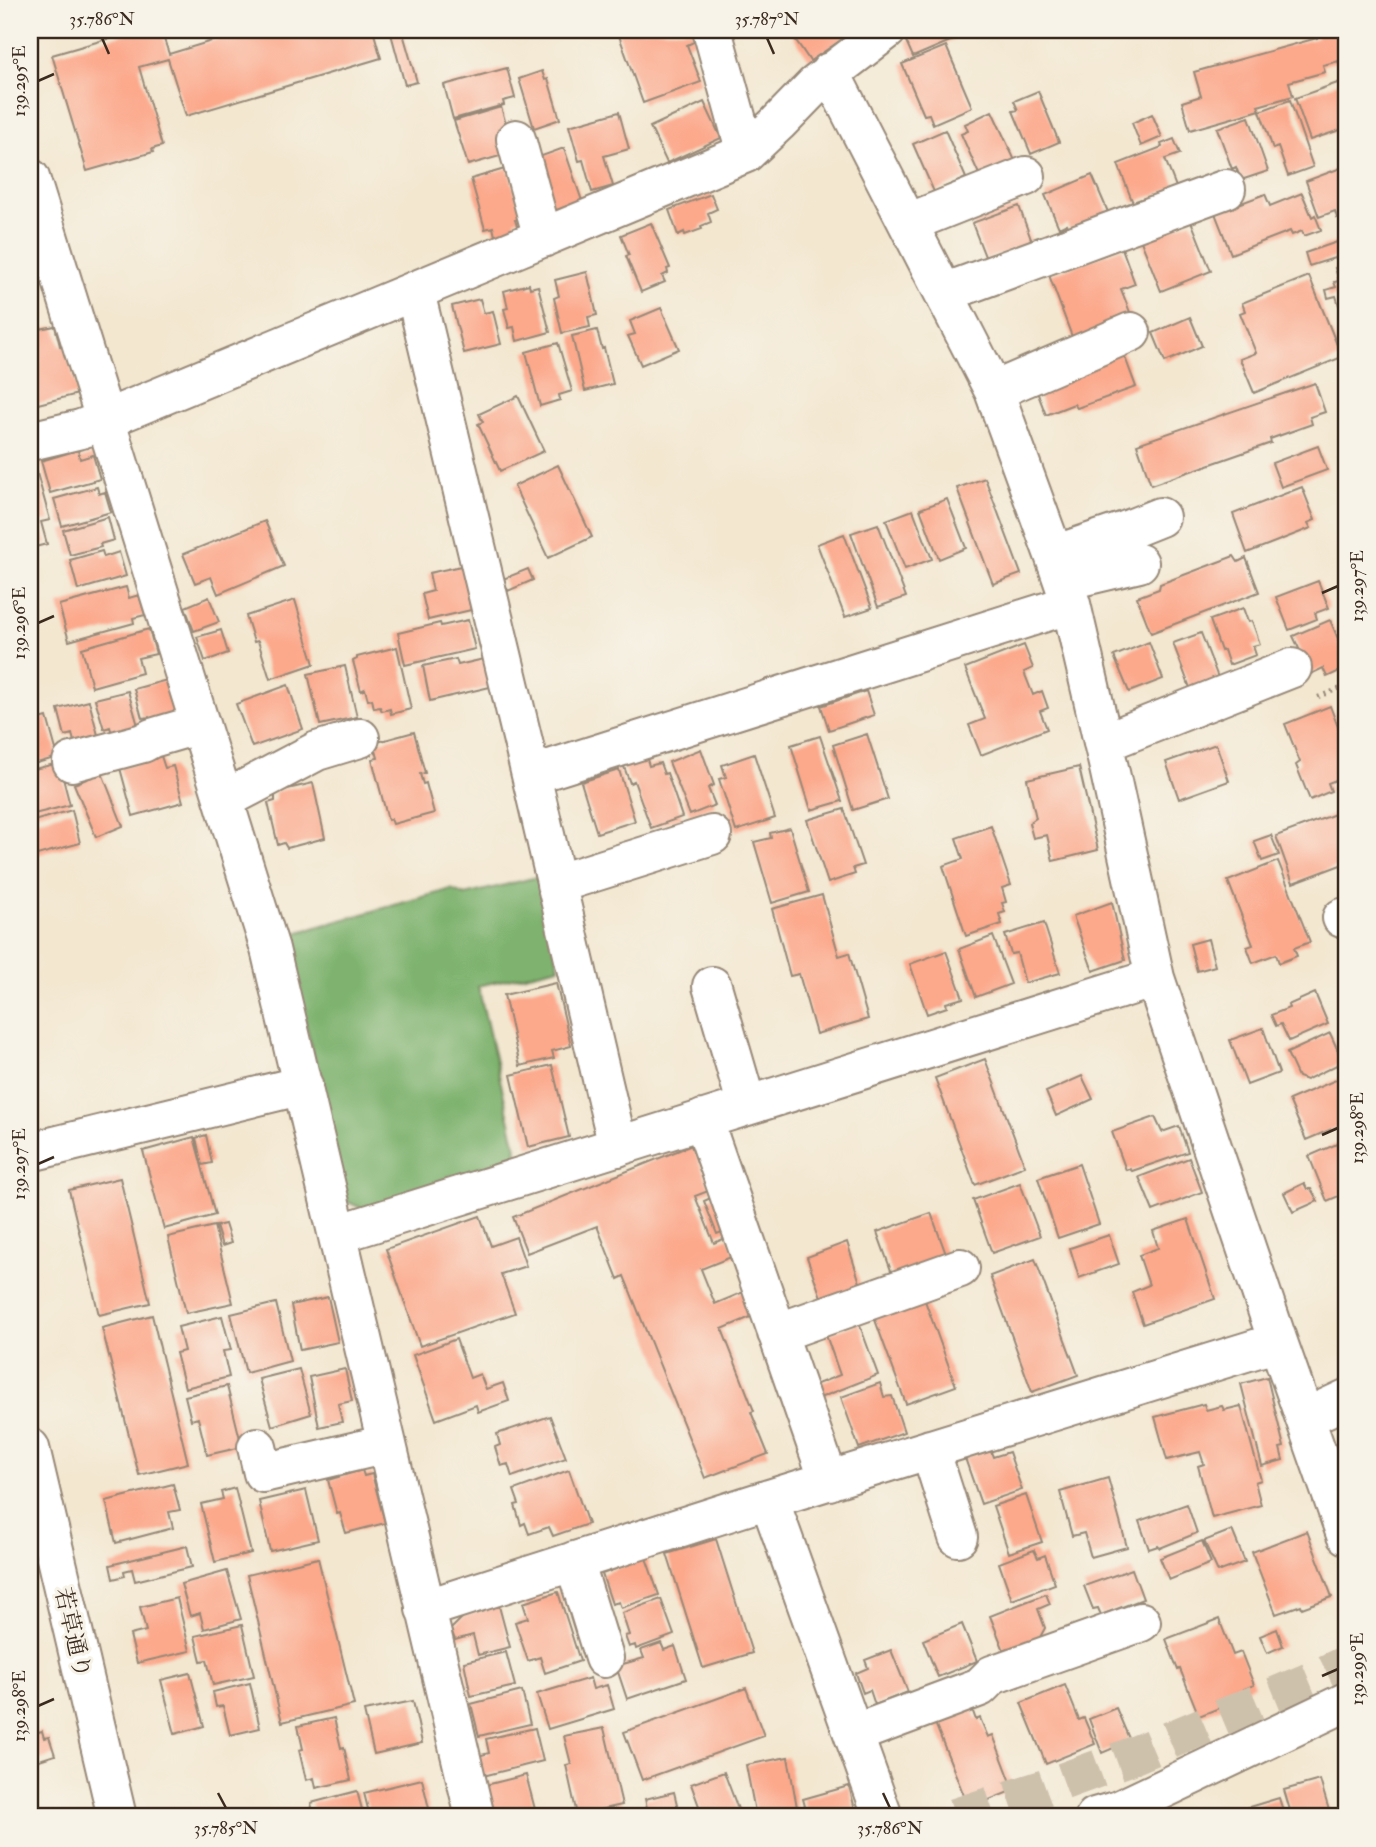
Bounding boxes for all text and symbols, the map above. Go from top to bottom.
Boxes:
text: 35.786°N [69,8,135,31]
text: 35.787°N [735,8,799,31]
text: 139.295°E [8,45,31,117]
text: 139.297°E [1346,550,1369,622]
text: 139.296°E [8,587,31,659]
text: 139.298°E [1346,1092,1369,1164]
text: 139.297°E [8,1128,31,1200]
street label: 若草通り [49,1585,97,1681]
text: 139.299°E [1346,1633,1369,1705]
text: 139.298°E [8,1670,31,1742]
text: 35.785°N [194,1817,258,1840]
text: 35.786°N [857,1817,923,1840]

